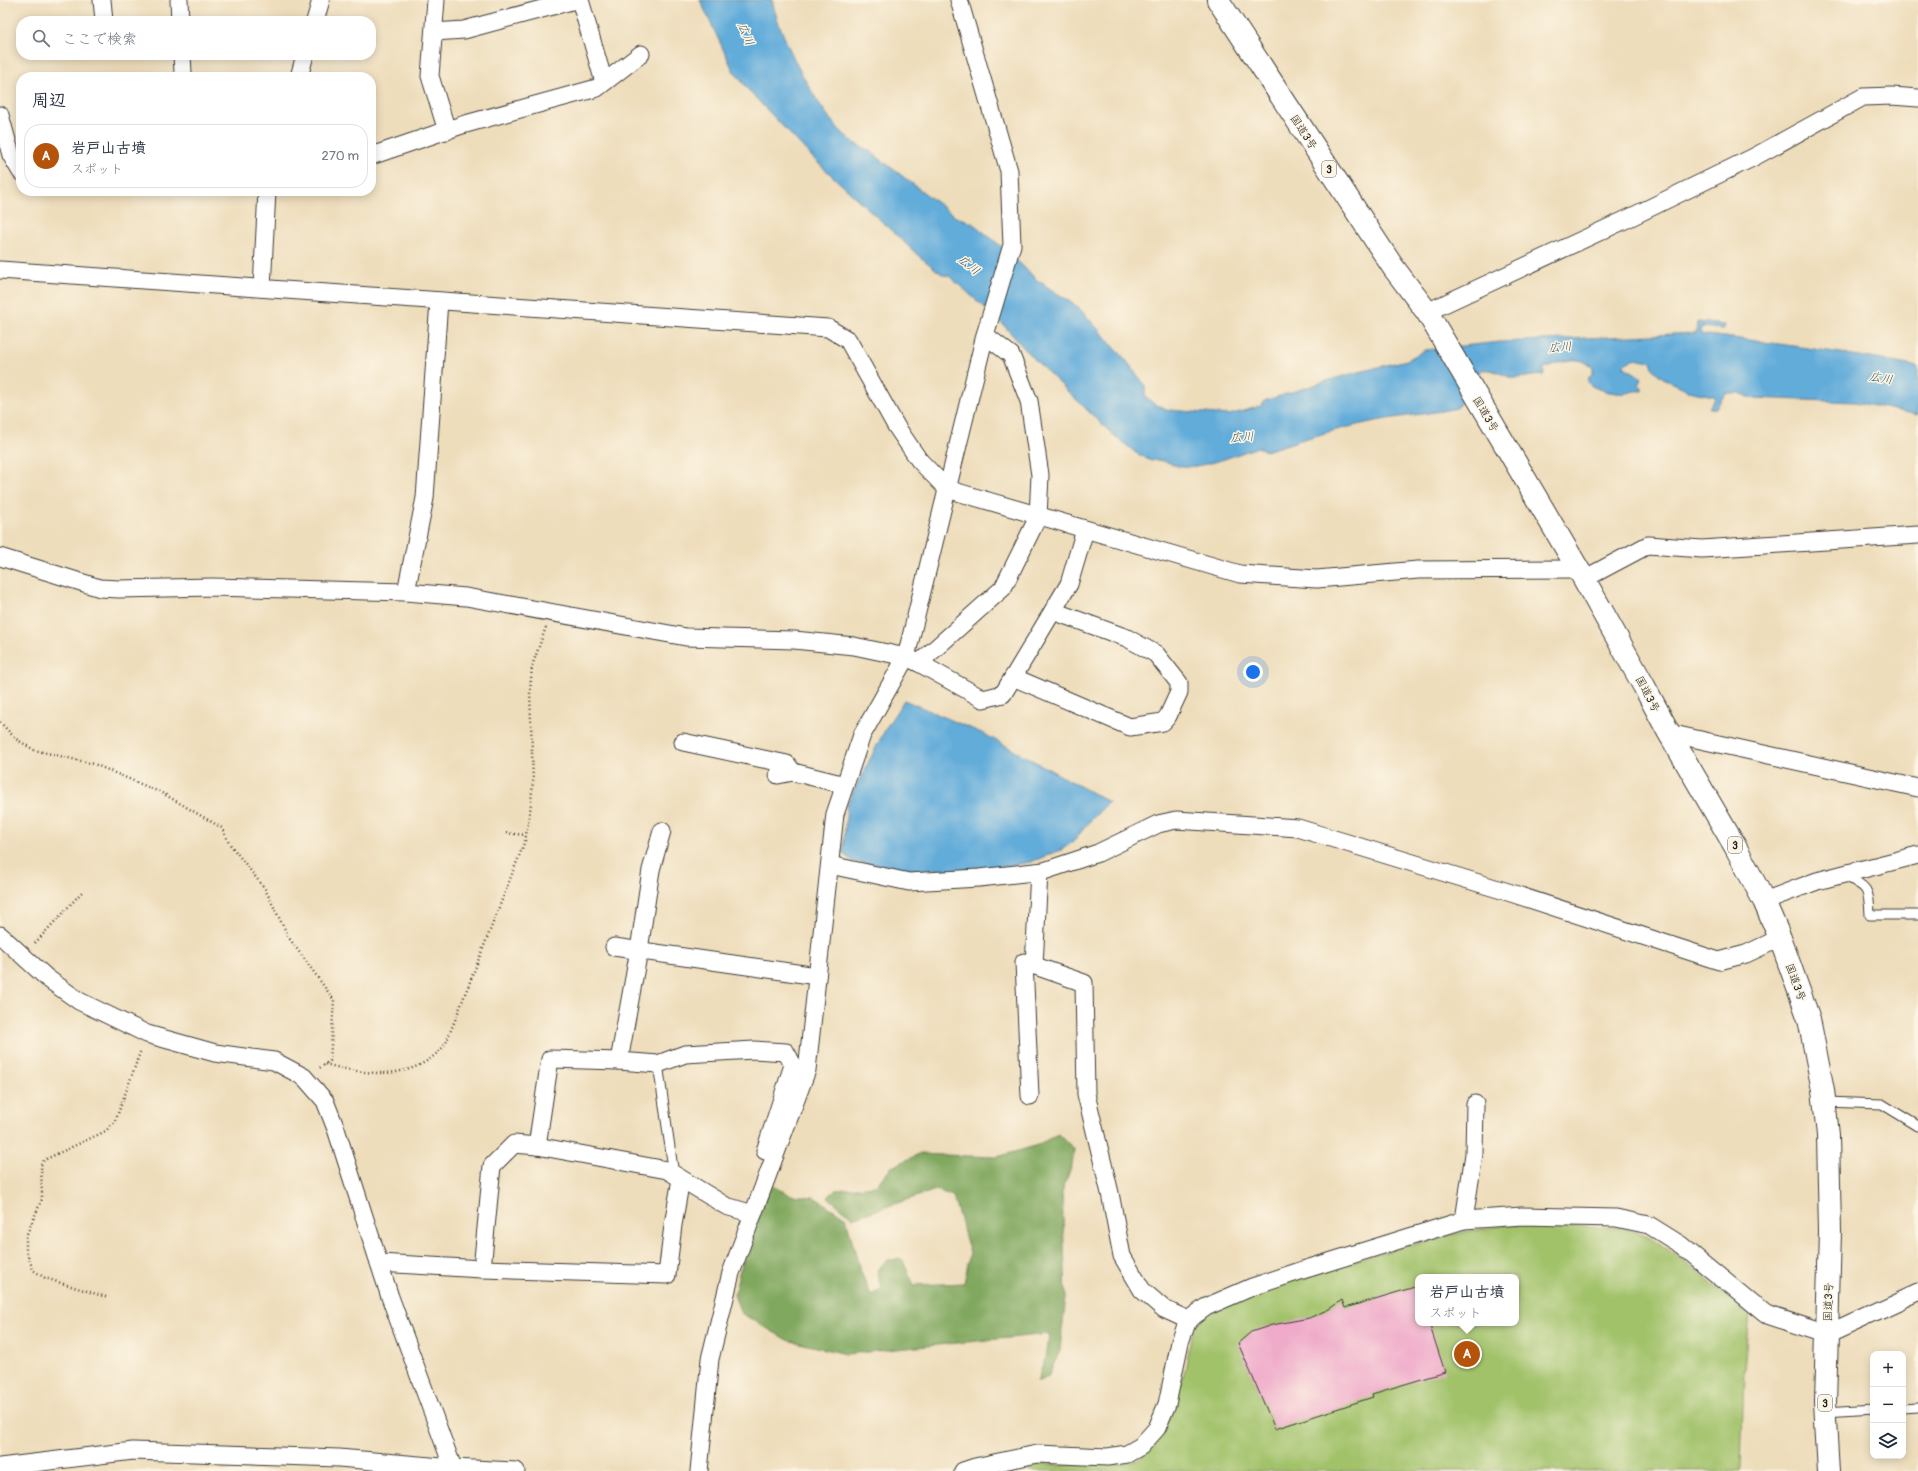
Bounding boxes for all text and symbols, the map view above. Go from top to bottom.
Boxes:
search box [16,16,376,60]
water label: 広川 [734,20,757,48]
icon: search [30,27,52,49]
text: ここで検索 [62,30,137,49]
text: 周辺 [32,90,66,111]
street label: 国道3号 [1287,112,1320,152]
text: 岩戸山古墳 [71,139,146,158]
text: A [42,148,50,164]
text: 270 m [322,148,359,164]
text: スポット [71,161,123,177]
road number: 3 [1322,161,1336,177]
water label: 広川 [955,252,983,279]
water label: 広川 [1547,339,1573,356]
water label: 広川 [1868,369,1894,388]
street label: 国道3号 [1470,394,1501,434]
water label: 広川 [1230,429,1255,446]
your location [1243,662,1263,682]
street label: 国道3号 [1633,674,1662,715]
road number: 3 [1728,837,1742,853]
street label: 国道3号 [1783,962,1808,1003]
popup [1415,1274,1519,1326]
street label: 国道3号 [1821,1282,1836,1322]
text: 岩戸山古墳 [1429,1283,1505,1302]
text: スポット [1429,1305,1482,1321]
pin: A [1454,1339,1480,1369]
map controls [1870,1351,1906,1459]
button: + [1870,1351,1906,1387]
button: − [1870,1387,1906,1423]
road number: 3 [1818,1395,1832,1411]
button: layers [1870,1423,1906,1459]

